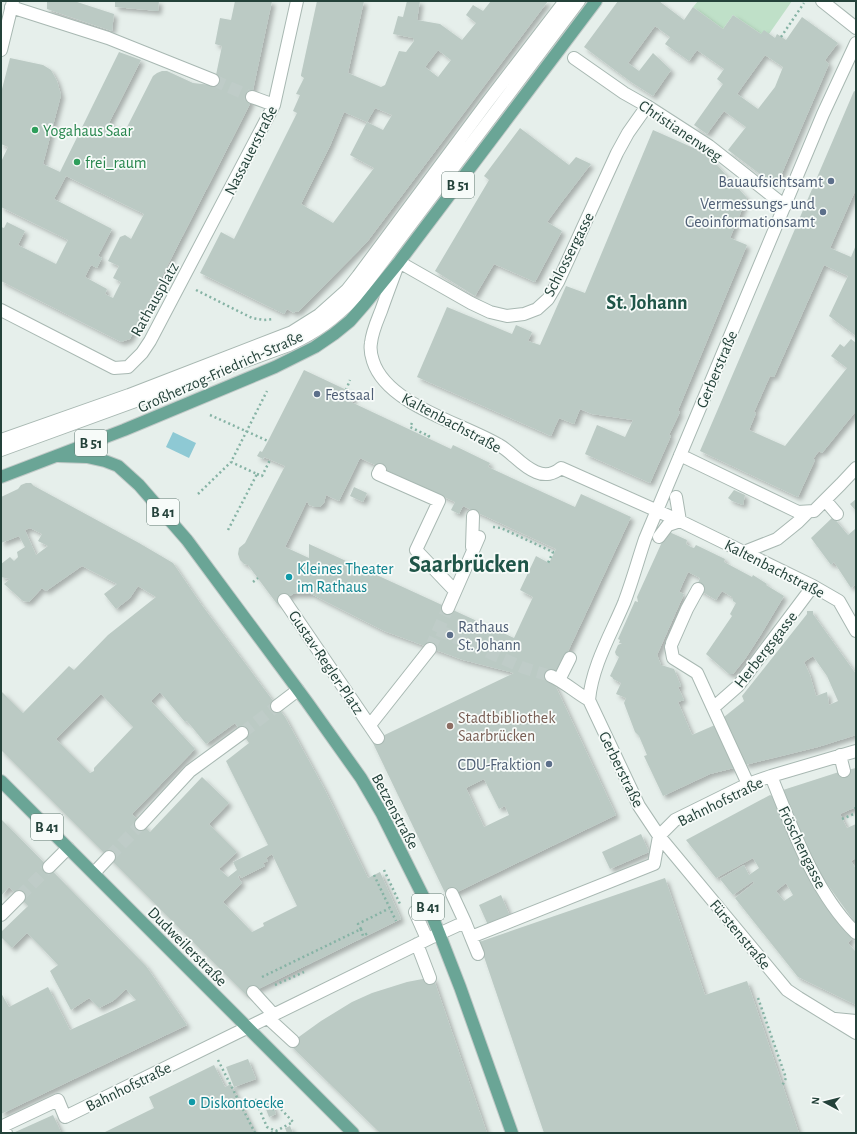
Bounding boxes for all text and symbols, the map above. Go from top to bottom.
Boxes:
street label: Christianenweg [636,97,725,165]
street label: Nassauerstraße [222,103,280,198]
place label: Yogahaus Saar [43,123,134,139]
marker: Yogahaus Saar [30,125,40,135]
place label: frei_raum [85,155,147,171]
marker: frei_raum [72,157,82,167]
road number: B 51 [442,172,474,198]
place label: Bauaufsichtsamt [718,174,823,190]
marker: Bauaufsichtsamt [826,176,836,186]
place label: Vermessungs- und Geoinformationsamt [685,196,815,230]
marker: Vermessungs- und Geoinformationsamt [818,207,828,217]
street label: Schlossergasse [541,210,597,299]
street label: Rathausplatz [128,259,182,339]
district label: St. Johann [606,293,688,313]
street label: Großherzog-Friedrich-Straße [135,328,305,416]
street label: Gerberstraße [693,328,740,410]
place label: Festsaal [325,387,374,403]
marker: Festsaal [312,389,322,399]
street label: Kaltenbachstraße [399,390,504,456]
road number: B 51 [75,430,107,456]
road number: B 41 [147,499,179,525]
street label: Kaltenbachstraße [722,537,827,601]
district label: Saarbrücken [409,553,529,577]
place label: Kleines Theater im Rathaus [297,561,394,595]
marker: Kleines Theater im Rathaus [284,572,294,582]
street label: Gustav-Regler-Platz [286,608,367,718]
street label: Herbergsgasse [731,608,800,691]
place label: Rathaus St. Johann [458,619,521,653]
marker: Rathaus St. Johann [445,630,455,640]
place label: Stadtbibliothek Saarbrücken [458,710,556,744]
marker: Stadtbibliothek Saarbrücken [445,721,455,731]
street label: Gerberstraße [596,729,646,810]
place label: CDU-Fraktion [457,757,541,773]
marker: CDU-Fraktion [544,759,554,769]
street label: Betzenstraße [369,771,422,852]
street label: Bahnhofstraße [675,774,766,829]
street label: Fröschengasse [775,804,829,891]
road number: B 41 [31,814,63,840]
road number: B 41 [412,894,444,920]
street label: Fürstenstraße [707,897,774,973]
street label: Dudweilerstraße [145,904,230,989]
street label: Bahnhofstraße [83,1059,174,1114]
north arrow [805,1082,845,1122]
place label: Diskontoecke [200,1095,284,1111]
text: N [810,1096,821,1105]
marker: Diskontoecke [187,1097,197,1107]

